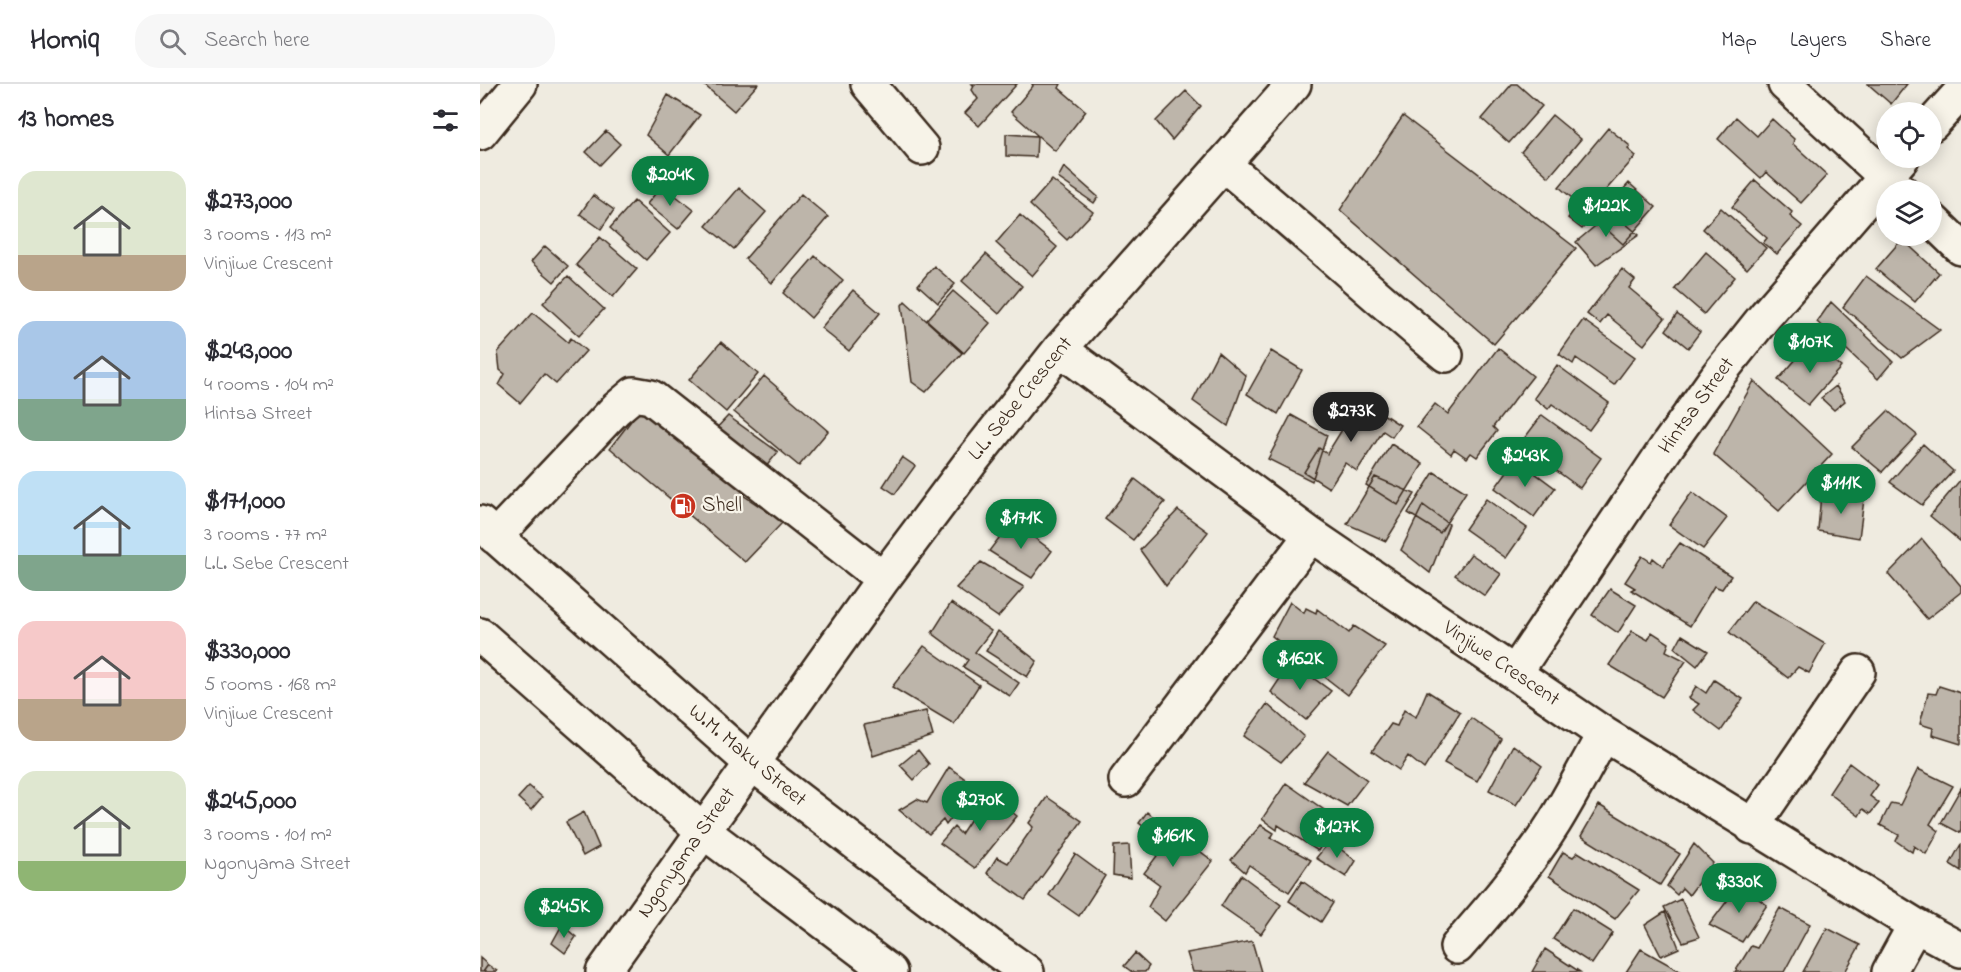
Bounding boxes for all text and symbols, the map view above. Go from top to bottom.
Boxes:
search box [135,14,555,68]
text: Homiq [30,21,99,62]
icon: search [156,25,189,58]
text: Search here [204,25,310,57]
text: Map [1721,26,1757,56]
text: Layers [1790,26,1847,56]
text: Share [1880,26,1931,56]
text: 13 homes [18,101,114,139]
map controls [1876,102,1942,246]
button: locate [1876,102,1942,168]
icon: filters [429,104,462,137]
pin: $204K [628,156,712,207]
text: $204K [646,161,694,190]
button: layers [1876,180,1942,246]
text: $273,000 [204,183,292,221]
pin: $122K [1564,187,1648,238]
text: $122K [1582,192,1630,221]
icon: home [66,195,138,267]
text: 3 rooms · 113 m² [204,221,332,250]
text: Vinjiwe Crescent [204,250,333,279]
pin: $107K [1768,323,1852,374]
text: $107K [1787,328,1833,357]
street label: L.L. Sebe Crescent [961,330,1081,468]
text: $243,000 [204,333,292,371]
icon: home [66,345,138,417]
street label: Hintsa Street [1651,351,1743,461]
text: 4 rooms · 104 m² [204,371,334,400]
pin: $273K [1309,392,1393,443]
text: $273K [1327,397,1375,426]
text: Hintsa Street [204,400,312,429]
pin: $243K [1483,437,1567,488]
text: $243K [1501,442,1549,471]
pin: $111K [1799,464,1883,515]
text: $111K [1821,469,1861,498]
text: $171,000 [204,483,285,521]
fuel station icon: Shell [668,491,698,521]
place label: Shell [702,491,742,521]
icon: home [66,495,138,567]
pin: $171K [979,499,1063,550]
text: $171K [1000,504,1042,533]
text: 3 rooms · 77 m² [204,521,327,550]
text: L.L. Sebe Crescent [204,550,349,579]
street label: Vinjiwe Crescent [1436,613,1566,714]
text: $330,000 [204,633,291,671]
pin: $162K [1258,640,1342,691]
icon: home [66,645,138,717]
text: $162K [1277,645,1323,674]
text: 5 rooms · 168 m² [204,671,337,700]
street label: W.M. Maku Street [681,698,813,814]
text: Vinjiwe Crescent [204,700,333,729]
street label: Ngonyama Street [631,781,745,926]
pin: $270K [938,781,1022,832]
text: $245,000 [204,783,296,821]
text: $270K [956,786,1004,815]
icon: home [66,795,138,867]
pin: $127K [1295,808,1379,859]
text: $127K [1314,813,1360,842]
pin: $161K [1131,817,1215,868]
text: 3 rooms · 101 m² [204,821,332,850]
text: $161K [1151,822,1195,851]
text: Ngonyama Street [204,850,350,879]
pin: $330K [1697,863,1781,914]
text: $330K [1716,868,1762,897]
pin: $245K [522,888,606,939]
text: $245K [538,893,590,922]

